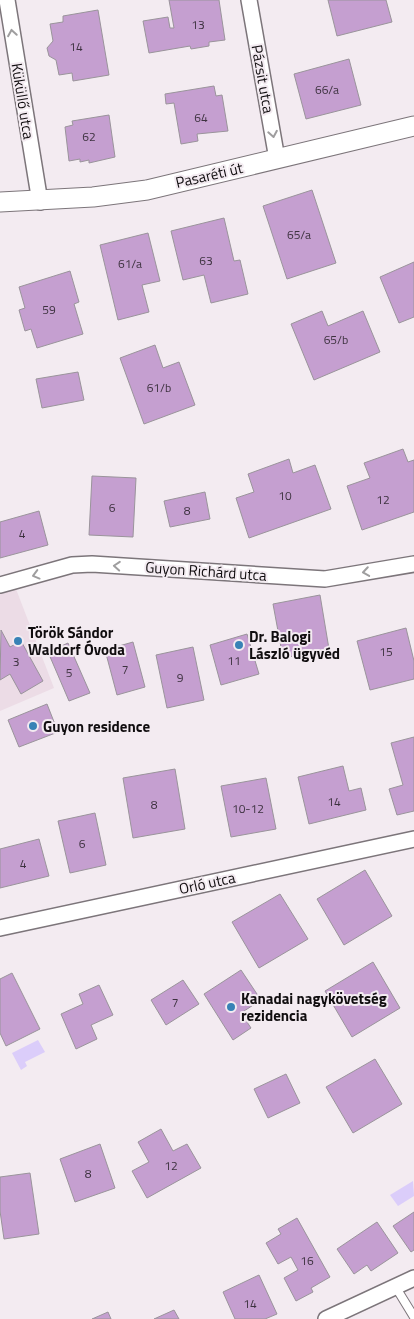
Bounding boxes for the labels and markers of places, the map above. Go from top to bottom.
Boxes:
place label: Török Sándor Waldorf Óvoda [28,621,125,661]
place label: Dr. Balogi László ügyvéd [249,625,340,665]
marker: Török Sándor Waldorf Óvoda [12,635,24,647]
marker: Dr. Balogi László ügyvéd [233,639,245,651]
place label: Guyon residence [43,715,150,738]
marker: Guyon residence [27,720,39,732]
place label: Kanadai nagykövetség rezidencia [241,987,387,1027]
marker: Kanadai nagykövetség rezidencia [225,1001,237,1013]

